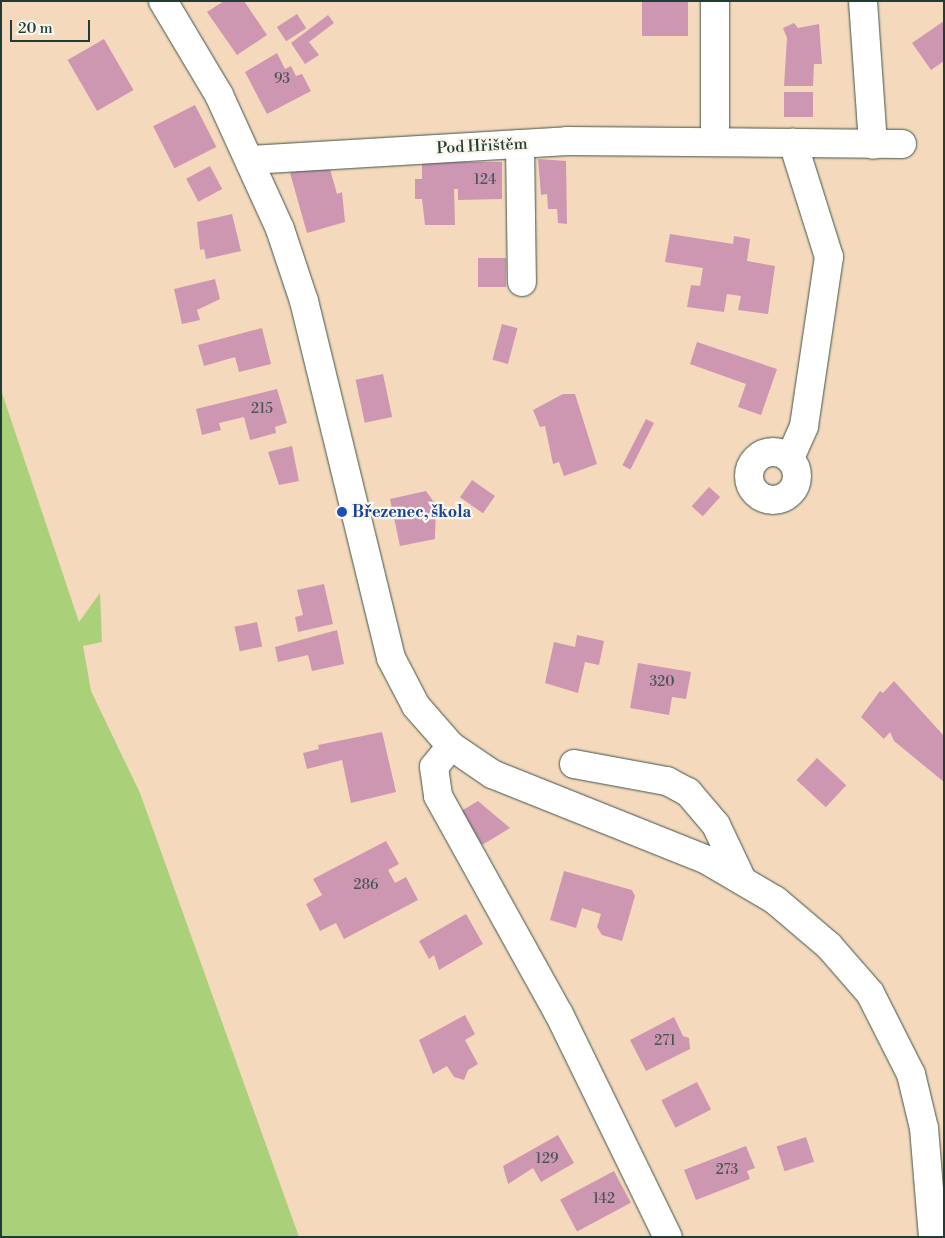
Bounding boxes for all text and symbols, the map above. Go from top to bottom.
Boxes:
scale bar [12,10,92,42]
text: 20 m [18,19,53,38]
house number: 93 [274,71,290,87]
street label: Pod Hřištěm [436,134,528,158]
house number: 124 [474,172,496,188]
house number: 215 [251,401,273,417]
place label: Březenec, škola [352,502,471,522]
marker: Březenec, škola [336,506,348,518]
house number: 320 [650,674,674,690]
house number: 286 [353,877,379,893]
house number: 271 [654,1033,676,1049]
house number: 129 [536,1151,558,1167]
house number: 273 [716,1162,738,1178]
house number: 142 [593,1191,615,1207]

